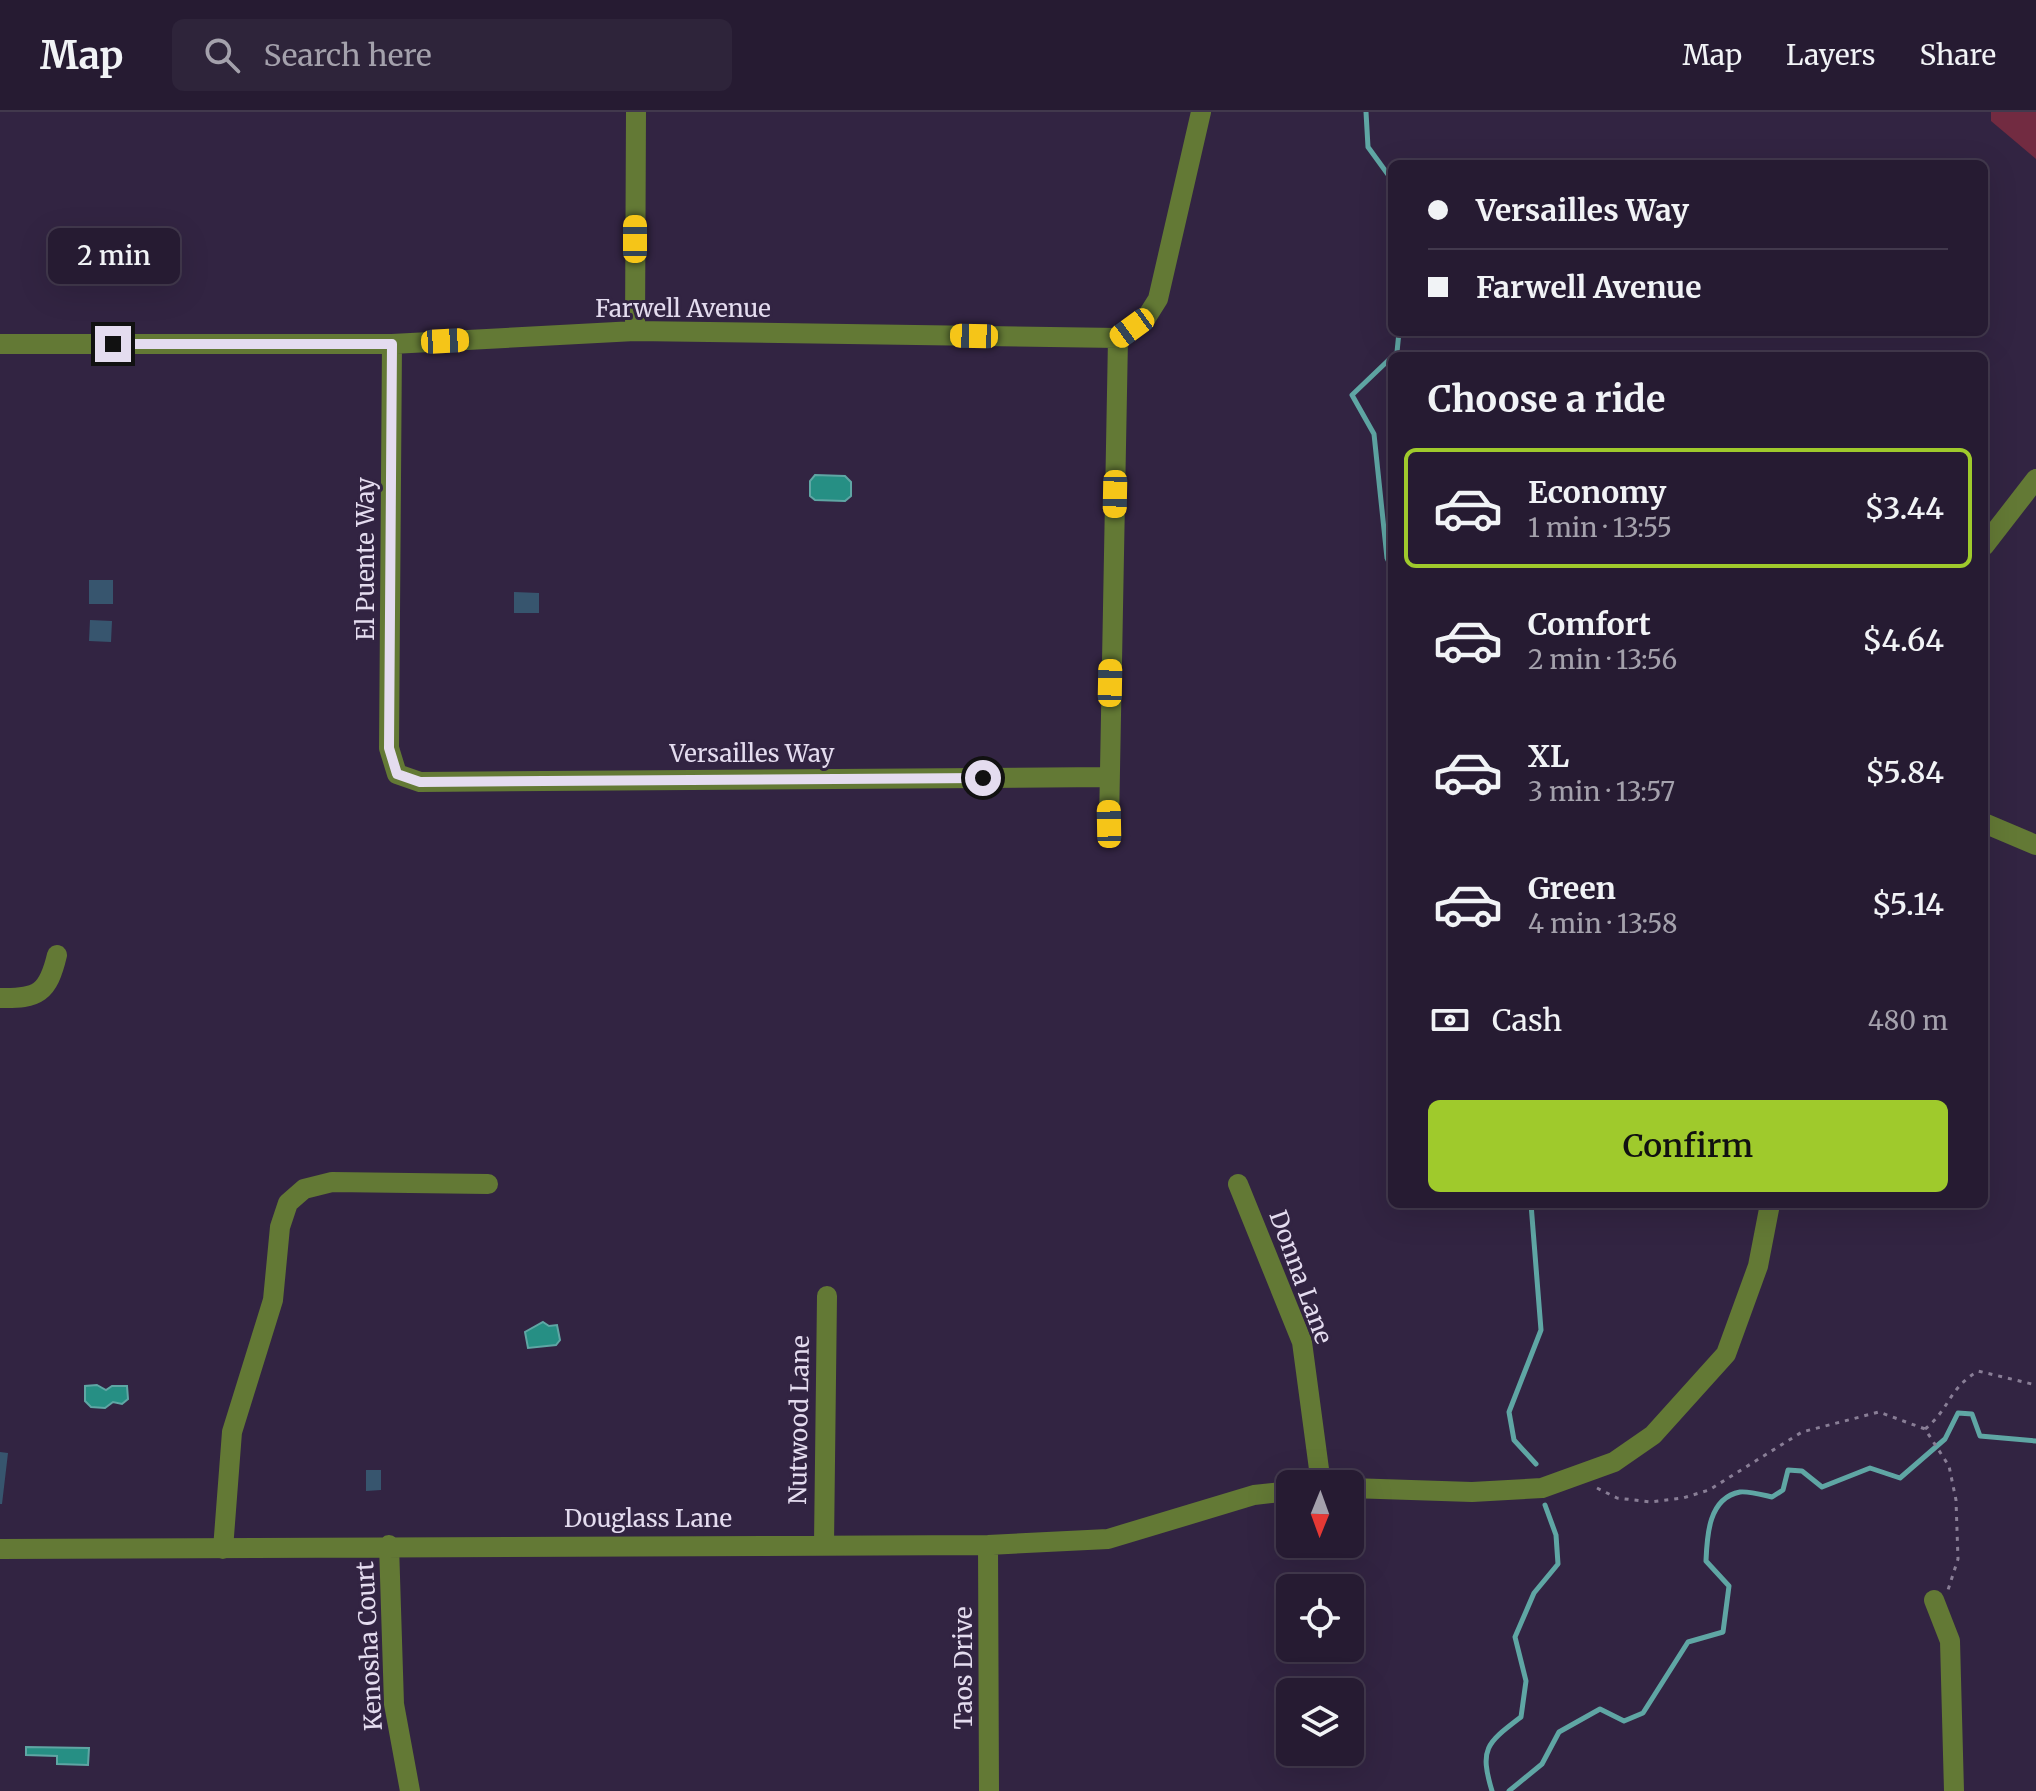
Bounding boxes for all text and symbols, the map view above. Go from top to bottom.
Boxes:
search box [172,19,732,91]
text: Map [40,32,124,79]
icon: search [200,33,244,77]
text: Search here [264,36,432,74]
text: Map [1682,37,1742,73]
text: Layers [1786,37,1875,73]
text: Share [1919,37,1996,73]
text: Versailles Way [1476,191,1689,229]
car [623,215,647,263]
callout: 2 min [47,228,179,284]
text: 2 min [77,239,151,272]
text: Farwell Avenue [1476,268,1701,306]
street label: Farwell Avenue [595,293,771,324]
car [1106,304,1158,352]
car [950,324,998,348]
route end [95,326,131,362]
car [420,328,470,354]
text: Choose a ride [1428,377,1665,422]
car [1103,470,1127,518]
icon: car [1432,472,1504,544]
text: Economy [1528,473,1666,511]
street label: El Puente Way [350,477,381,641]
text: $3.44 [1865,489,1944,527]
text: 1 min · 13:55 [1528,511,1672,544]
icon: car [1432,604,1504,676]
text: Comfort [1528,605,1651,643]
text: $4.64 [1862,621,1944,659]
text: 2 min · 13:56 [1528,643,1677,676]
car [1098,659,1122,707]
icon: car [1432,736,1504,808]
text: XL [1528,737,1569,775]
street label: Versailles Way [669,738,834,769]
text: $5.84 [1865,753,1944,791]
route start [965,760,1001,796]
text: 3 min · 13:57 [1528,775,1675,808]
car [1097,800,1121,848]
icon: car [1432,868,1504,940]
text: Green [1528,869,1616,907]
text: $5.14 [1872,885,1944,923]
text: 4 min · 13:58 [1528,907,1677,940]
icon: cash [1428,998,1472,1042]
text: Cash [1492,1001,1562,1039]
text: 480 m [1868,1004,1948,1037]
button: Confirm [1428,1100,1948,1192]
street label: Donna Lane [1263,1206,1339,1348]
street label: Nutwood Lane [782,1335,816,1505]
north arrow [1276,1470,1364,1558]
map controls [1276,1470,1364,1766]
street label: Douglass Lane [564,1503,732,1534]
street label: Kenosha Court [349,1560,389,1731]
button: locate [1276,1574,1364,1662]
street label: Taos Drive [948,1607,979,1730]
button: layers [1276,1678,1364,1766]

